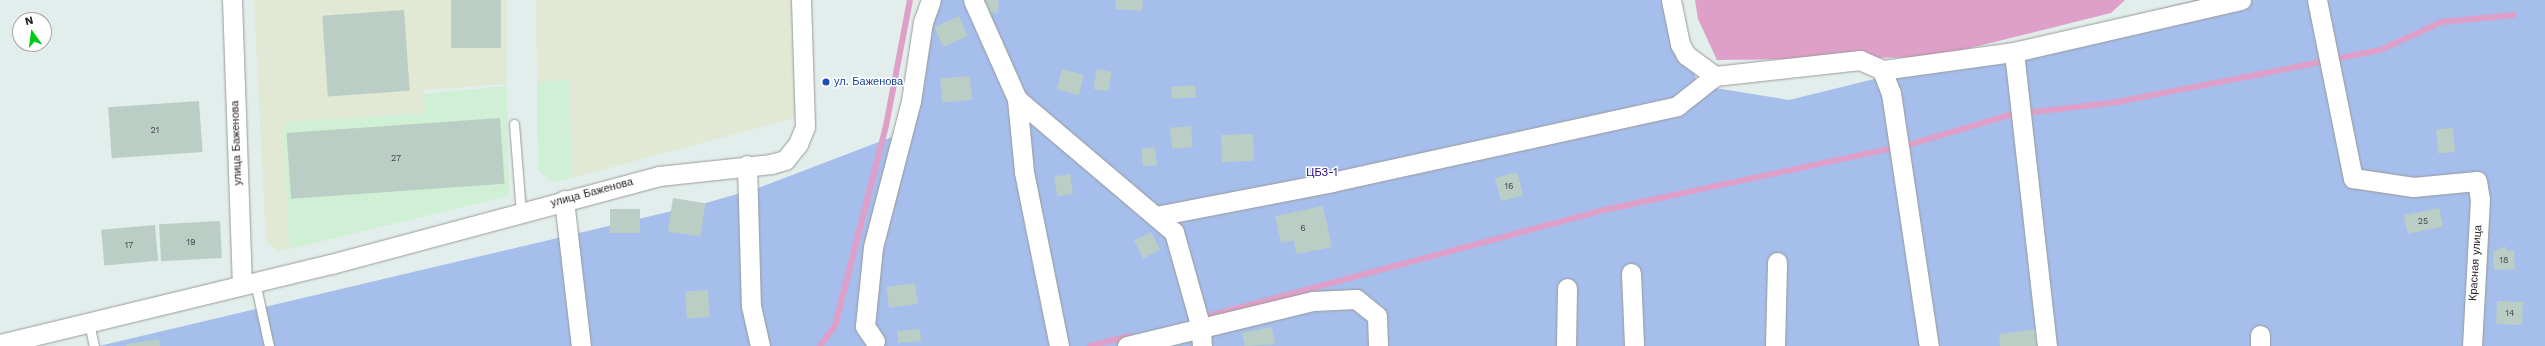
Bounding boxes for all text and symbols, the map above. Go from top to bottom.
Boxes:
north arrow [12,12,52,52]
text: N [24,14,35,28]
place label: ул. Баженова [834,75,903,89]
marker: ул. Баженова [821,77,831,87]
street label: улица Баженова [229,100,245,186]
house number: 21 [151,125,159,135]
house number: 27 [391,153,401,163]
park label: ЦБЗ-1 [1306,166,1338,180]
street label: улица Баженова [549,176,635,210]
house number: 16 [1505,181,1513,191]
house number: 25 [2418,216,2428,226]
house number: 6 [1300,223,1306,233]
street label: Красная улица [2467,224,2485,302]
house number: 19 [186,237,196,247]
house number: 17 [125,240,133,250]
house number: 18 [2499,255,2509,265]
house number: 14 [2505,308,2515,318]

